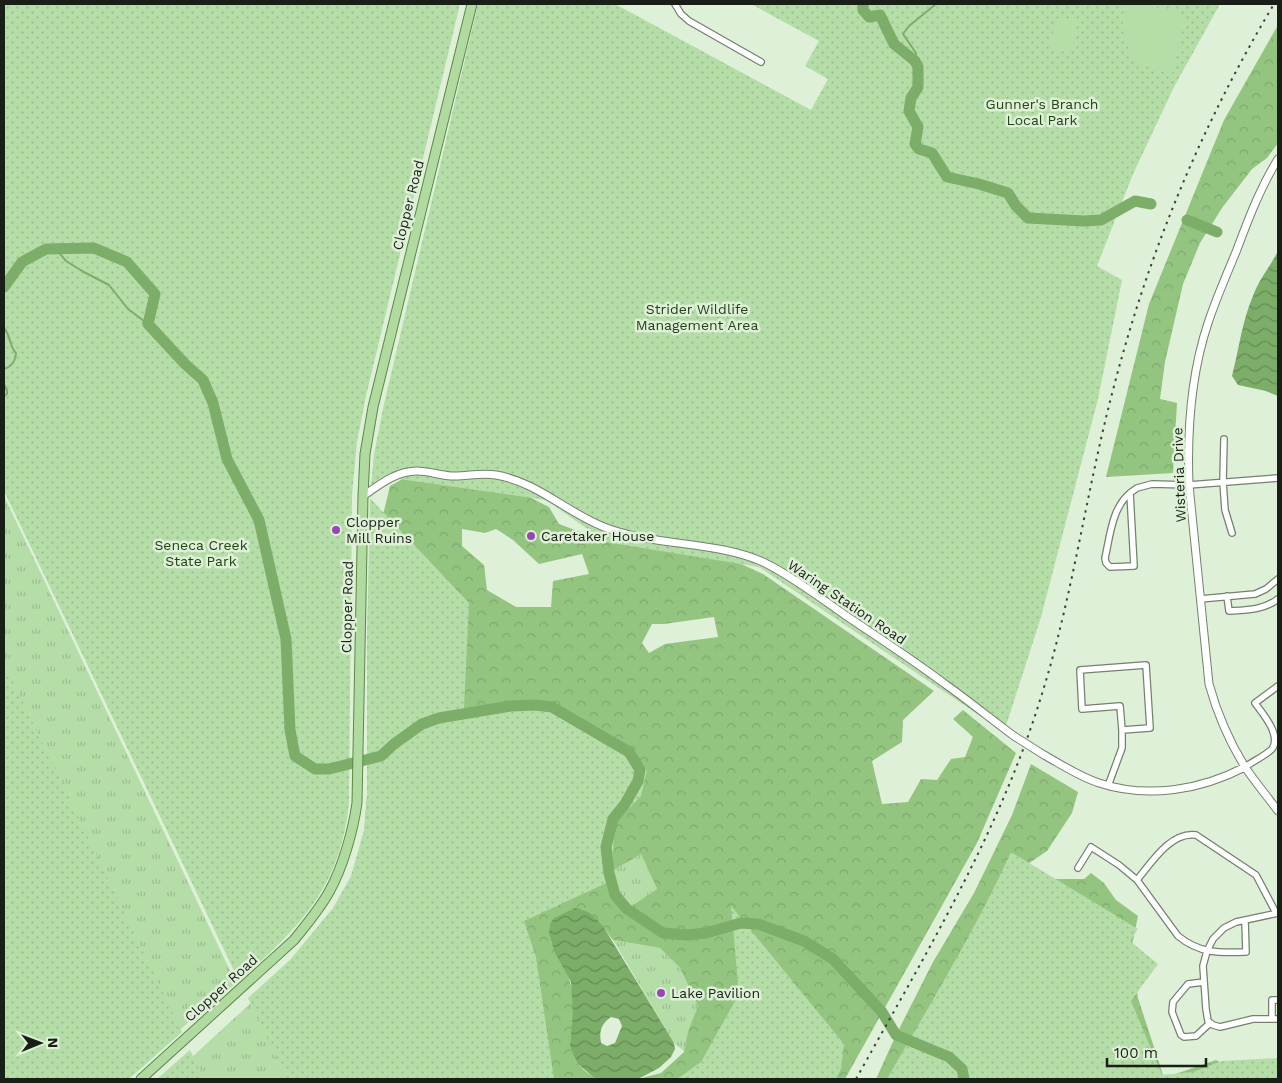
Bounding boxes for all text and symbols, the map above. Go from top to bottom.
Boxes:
park label: Gunner's Branch Local Park [986,96,1098,128]
street label: Clopper Road [389,158,427,252]
park label: Strider Wildlife Management Area [636,301,758,333]
street label: Wisteria Drive [1169,427,1189,523]
place label: Clopper Mill Ruins [346,514,412,546]
marker: Clopper Mill Ruins [330,524,342,536]
place label: Caretaker House [541,528,654,544]
marker: Caretaker House [525,530,537,542]
park label: Seneca Creek State Park [154,537,248,569]
street label: Waring Station Road [785,556,909,648]
street label: Clopper Road [338,561,356,653]
street label: Clopper Road [181,951,261,1025]
place label: Lake Pavilion [671,985,760,1001]
marker: Lake Pavilion [655,987,667,999]
north arrow [15,1018,65,1068]
scale bar [1107,1036,1206,1068]
text: N [45,1037,61,1048]
text: 100 m [1114,1044,1158,1062]

